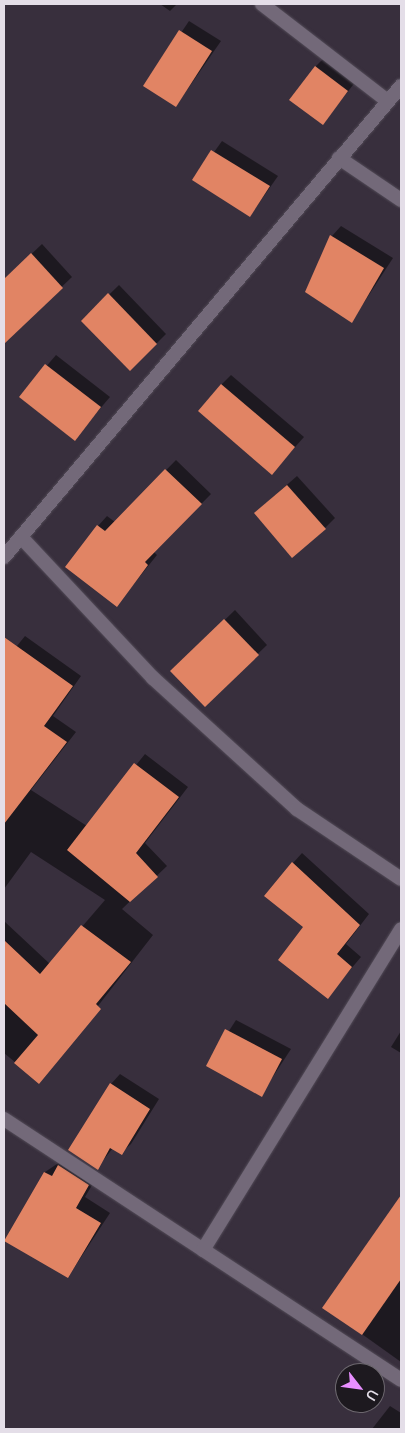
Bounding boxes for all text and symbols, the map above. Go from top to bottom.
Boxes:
north arrow [335,1363,385,1413]
text: U [362,1386,383,1404]

